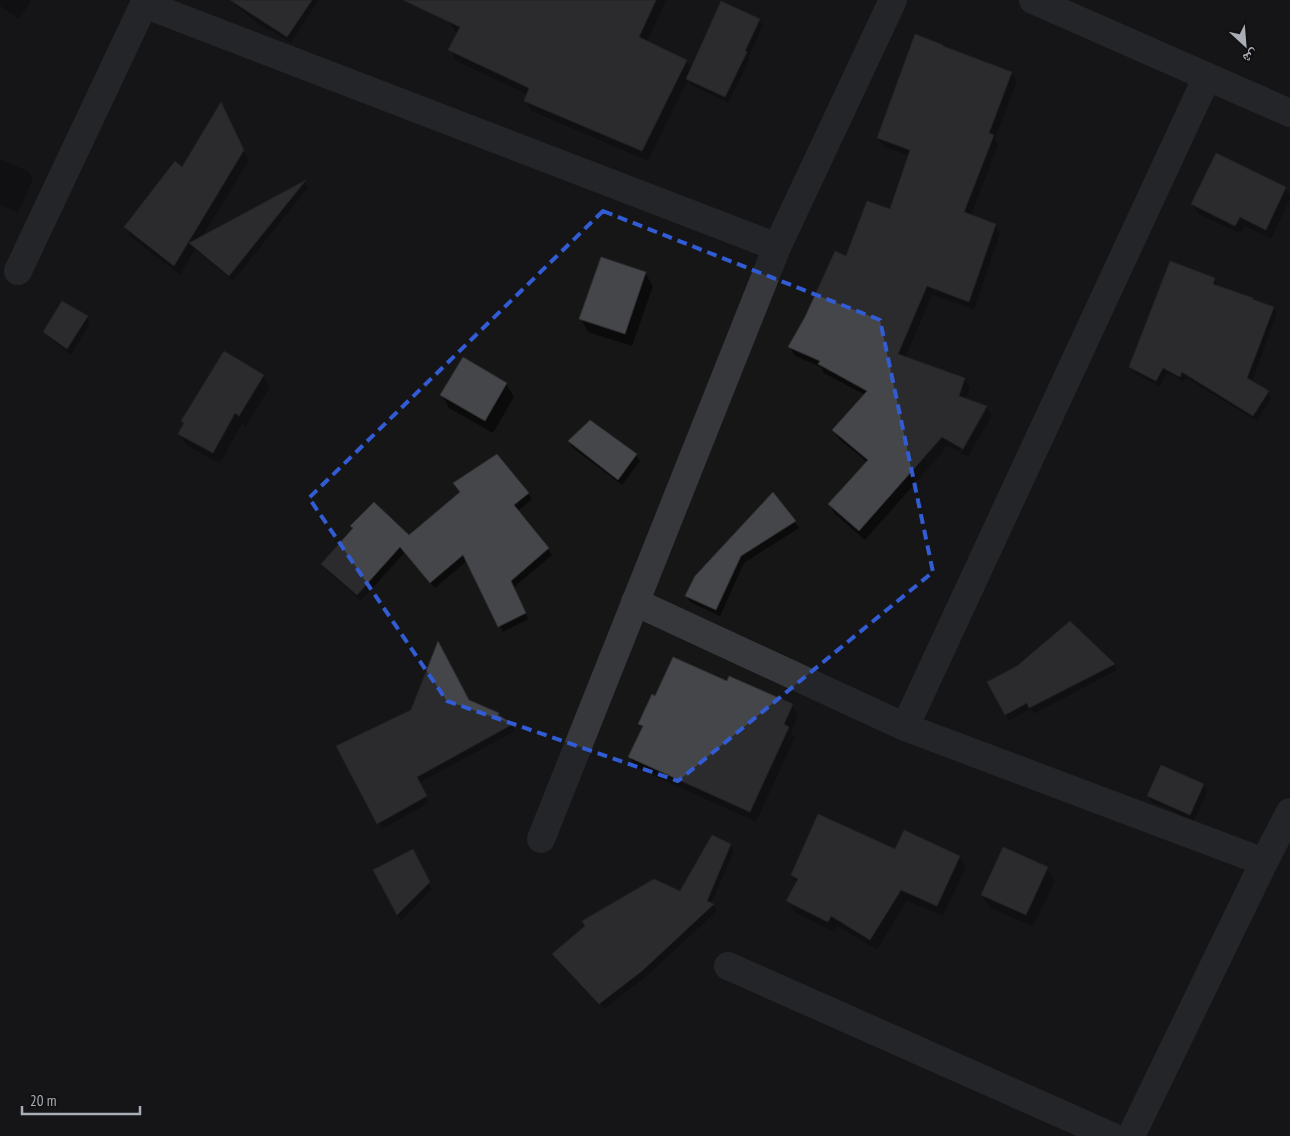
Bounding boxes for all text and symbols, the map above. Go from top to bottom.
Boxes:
north arrow [1220,20,1270,70]
text: ش [1240,45,1261,68]
scale bar [22,1084,140,1116]
text: 20 m [30,1091,56,1110]

